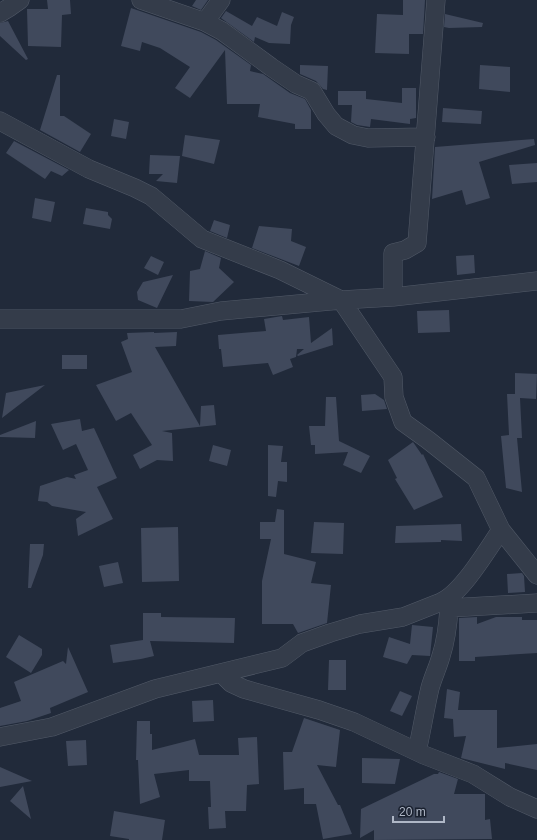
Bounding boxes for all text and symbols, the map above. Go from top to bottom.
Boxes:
scale bar [393,798,444,824]
text: 20 m [399,805,426,819]

